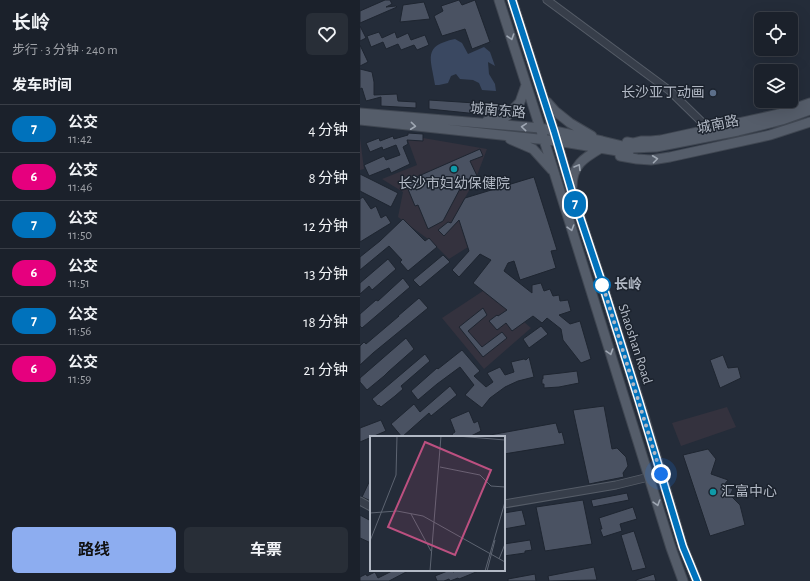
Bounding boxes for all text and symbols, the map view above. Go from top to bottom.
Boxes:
map controls [754,12,798,108]
button: locate [754,12,798,56]
button: heart [306,13,348,55]
text: 长岭 [12,14,50,33]
one-way arrow [506,33,515,40]
text: 步行 · 3 分钟 · 240 m [12,44,118,57]
button: layers [754,64,798,108]
text: 发车时间 [12,78,72,93]
place label: 长沙亚丁动画 [621,85,705,100]
marker: 长沙亚丁动画 [708,88,718,98]
street label: 城南东路 [469,101,527,120]
street label: 城南路 [696,113,740,136]
text: 公交 [68,115,98,130]
one-way arrow [410,121,416,130]
text: 7 [31,122,37,136]
text: 4 分钟 [308,123,348,138]
one-way arrow [521,123,528,132]
text: 11:42 [68,133,92,146]
one-way arrow [652,154,658,163]
text: 公交 [68,163,98,178]
marker: 长沙市妇幼保健院 [449,164,459,174]
one-way arrow [573,164,580,171]
text: 6 [31,170,37,184]
text: 8 分钟 [308,171,348,186]
place label: 长沙市妇幼保健院 [398,175,510,191]
text: 11:46 [68,181,92,194]
line badge: 7 [562,191,588,217]
text: 7 [572,197,578,211]
text: 公交 [68,211,98,226]
text: 7 [31,218,37,232]
text: 12 分钟 [304,219,348,234]
one-way arrow [566,224,575,231]
text: 11:50 [68,229,92,242]
text: 公交 [68,259,98,274]
text: 6 [31,266,37,280]
text: 13 分钟 [304,267,348,282]
marker: 长岭 [593,276,611,294]
place label: 长岭 [614,276,642,292]
text: 11:51 [68,277,90,290]
street label: Shaoshan Road [615,302,655,386]
text: 公交 [68,307,98,322]
text: 7 [31,314,37,328]
text: 18 分钟 [303,315,348,330]
text: 11:56 [68,325,91,338]
one-way arrow [605,348,614,355]
text: 公交 [68,355,98,370]
text: 6 [31,362,37,376]
text: 21 分钟 [304,363,348,378]
text: 11:59 [68,373,91,386]
inset map [370,436,505,571]
your location [651,464,671,484]
place label: 汇富中心 [721,484,777,499]
marker: 汇富中心 [708,487,718,497]
one-way arrow [653,499,661,506]
button: 路线 [12,527,176,573]
button: 车票 [184,527,348,573]

